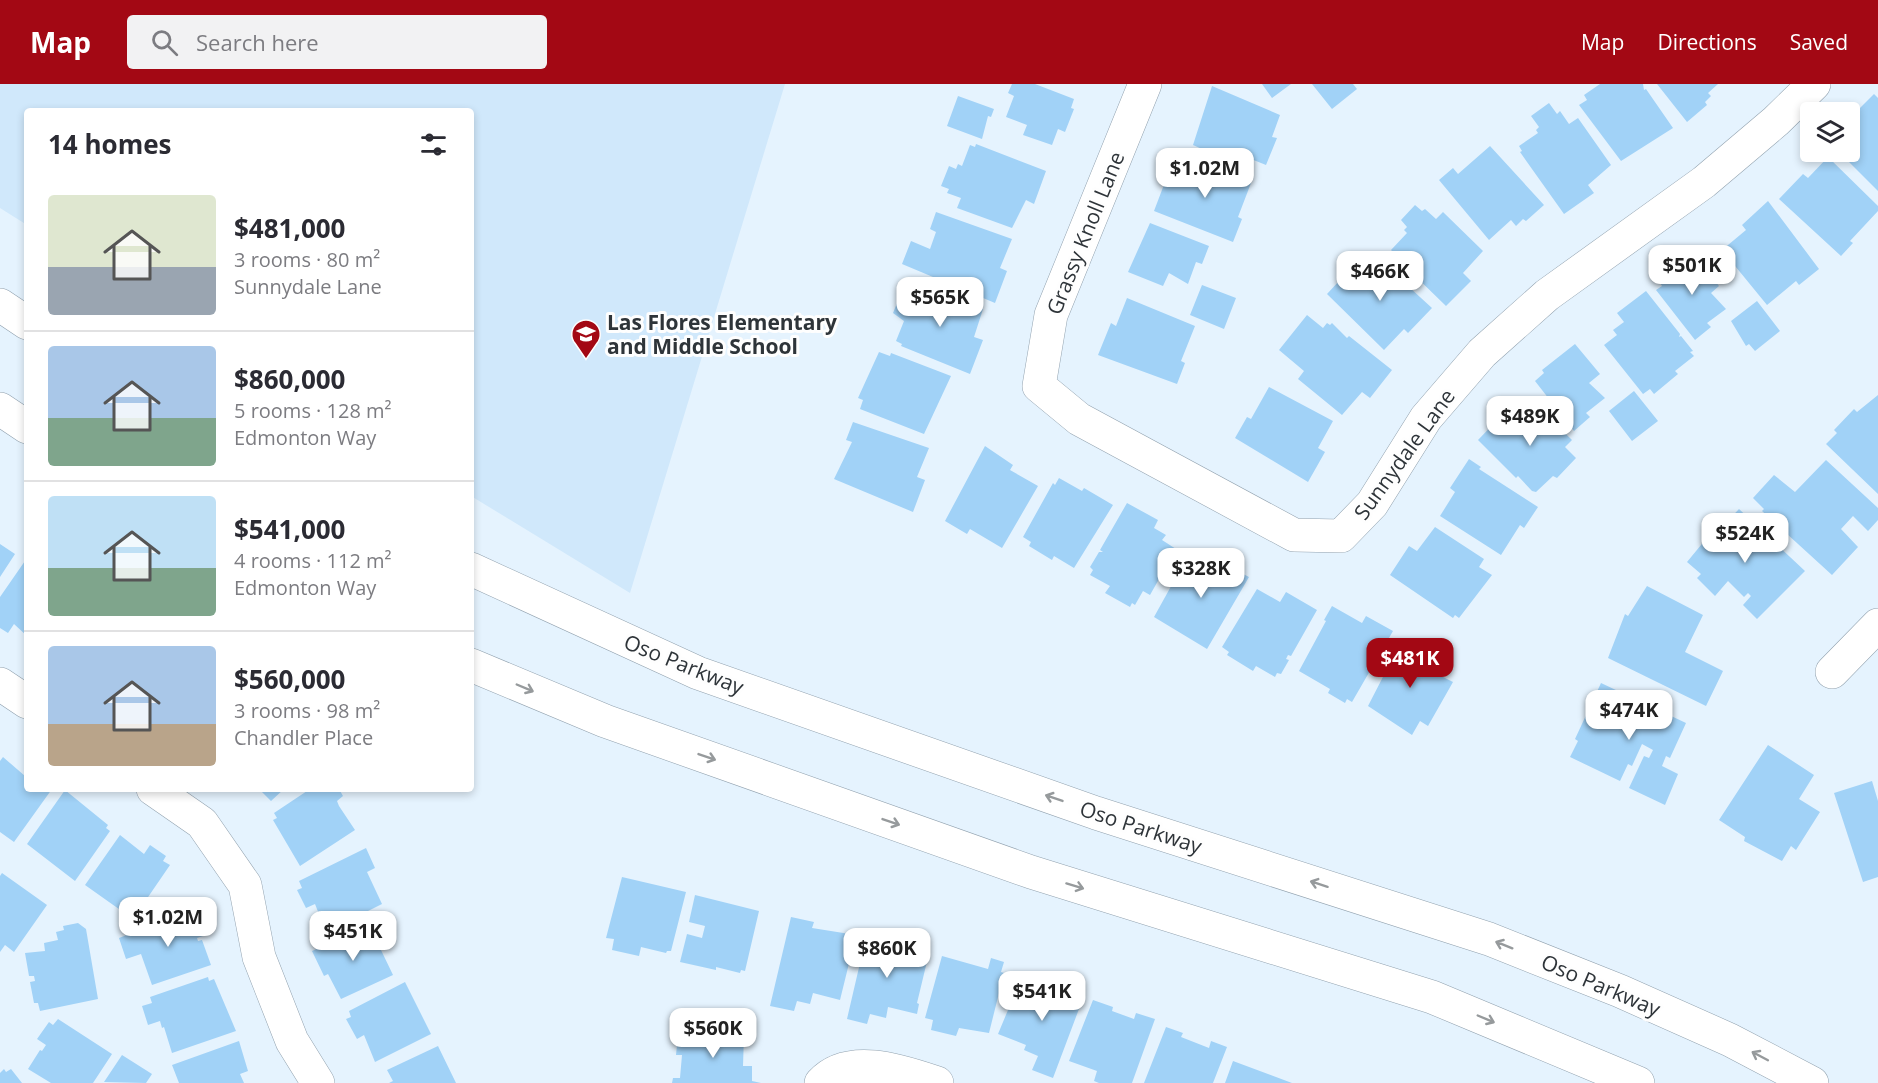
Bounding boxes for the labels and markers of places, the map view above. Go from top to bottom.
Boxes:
pin: $1.02M [1156,148,1254,199]
pin: $501K [1650,245,1734,296]
pin: $466K [1338,251,1422,302]
pin: $565K [898,277,982,328]
place label: Las Flores Elementary and Middle School [607,308,837,360]
school or university icon: Las Flores Elementary and Middle School [570,318,602,360]
pin: $489K [1488,396,1572,447]
pin: $524K [1703,513,1787,564]
pin: $328K [1159,548,1243,599]
pin: $481K [1368,638,1452,689]
pin: $474K [1587,690,1671,741]
pin: $1.02M [119,897,217,948]
pin: $451K [311,911,395,962]
pin: $860K [845,928,929,979]
pin: $541K [1000,971,1084,1022]
pin: $560K [671,1008,755,1059]

